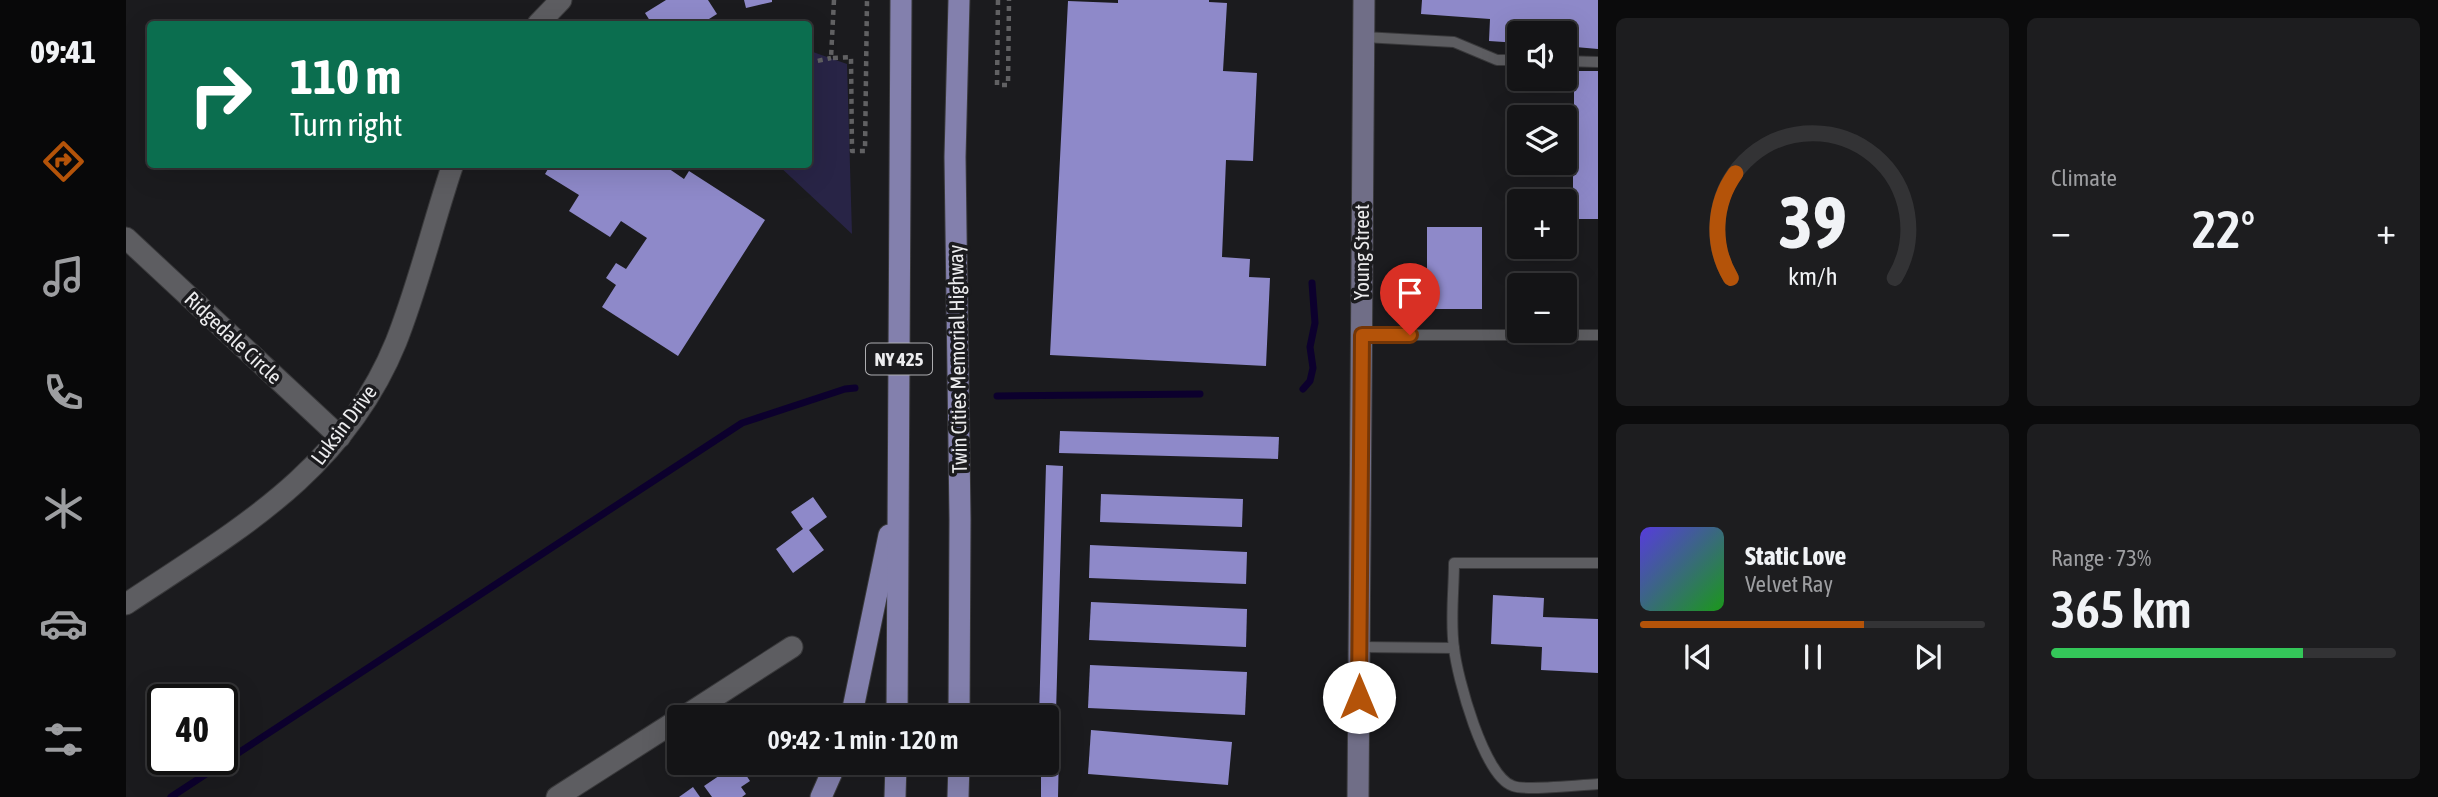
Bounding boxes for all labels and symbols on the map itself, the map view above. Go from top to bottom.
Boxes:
street label: Young Street [1349,204,1373,300]
street label: Twin Cities Memorial Highway [943,244,971,474]
pin [1380,263,1440,335]
street label: Ridgedale Circle [180,286,287,388]
road number: NY 425 [866,344,932,374]
street label: Luksin Drive [305,380,381,469]
position arrow [1322,660,1396,734]
speed limit sign: 40 [147,684,238,775]

